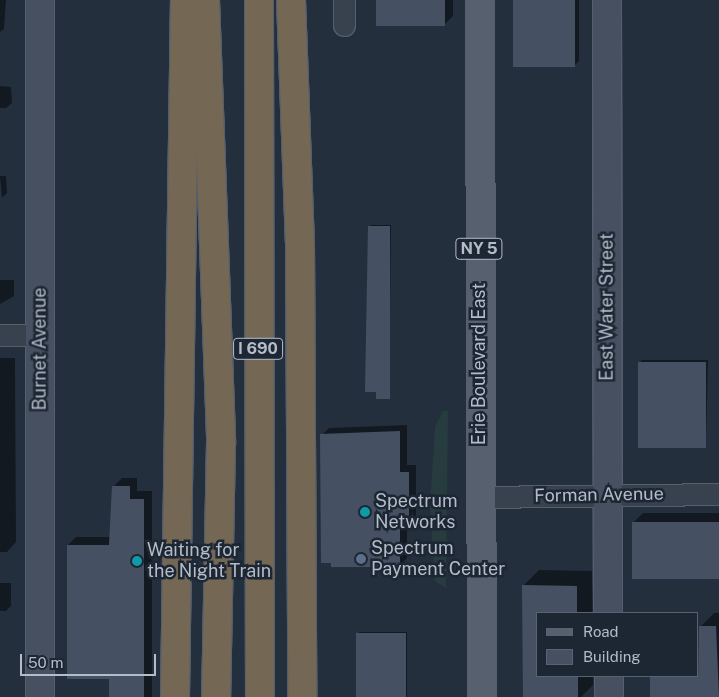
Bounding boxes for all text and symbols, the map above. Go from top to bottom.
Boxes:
street label: East Water Street [596,233,618,381]
road number: NY 5 [454,235,504,262]
street label: Erie Boulevard East [468,283,490,445]
street label: Burnet Avenue [29,287,51,411]
road number: I 690 [233,336,283,362]
street label: Forman Avenue [534,483,664,507]
place label: Spectrum Networks [375,491,458,534]
marker: Spectrum Networks [359,506,371,518]
place label: Spectrum Payment Center [371,538,505,580]
place label: Waiting for the Night Train [147,540,271,582]
marker: Spectrum Payment Center [355,553,367,565]
marker: Waiting for the Night Train [131,555,143,567]
legend [536,612,699,677]
text: Road [583,623,619,640]
scale bar [22,644,159,676]
text: Building [583,648,641,665]
text: 50 m [28,654,63,671]

